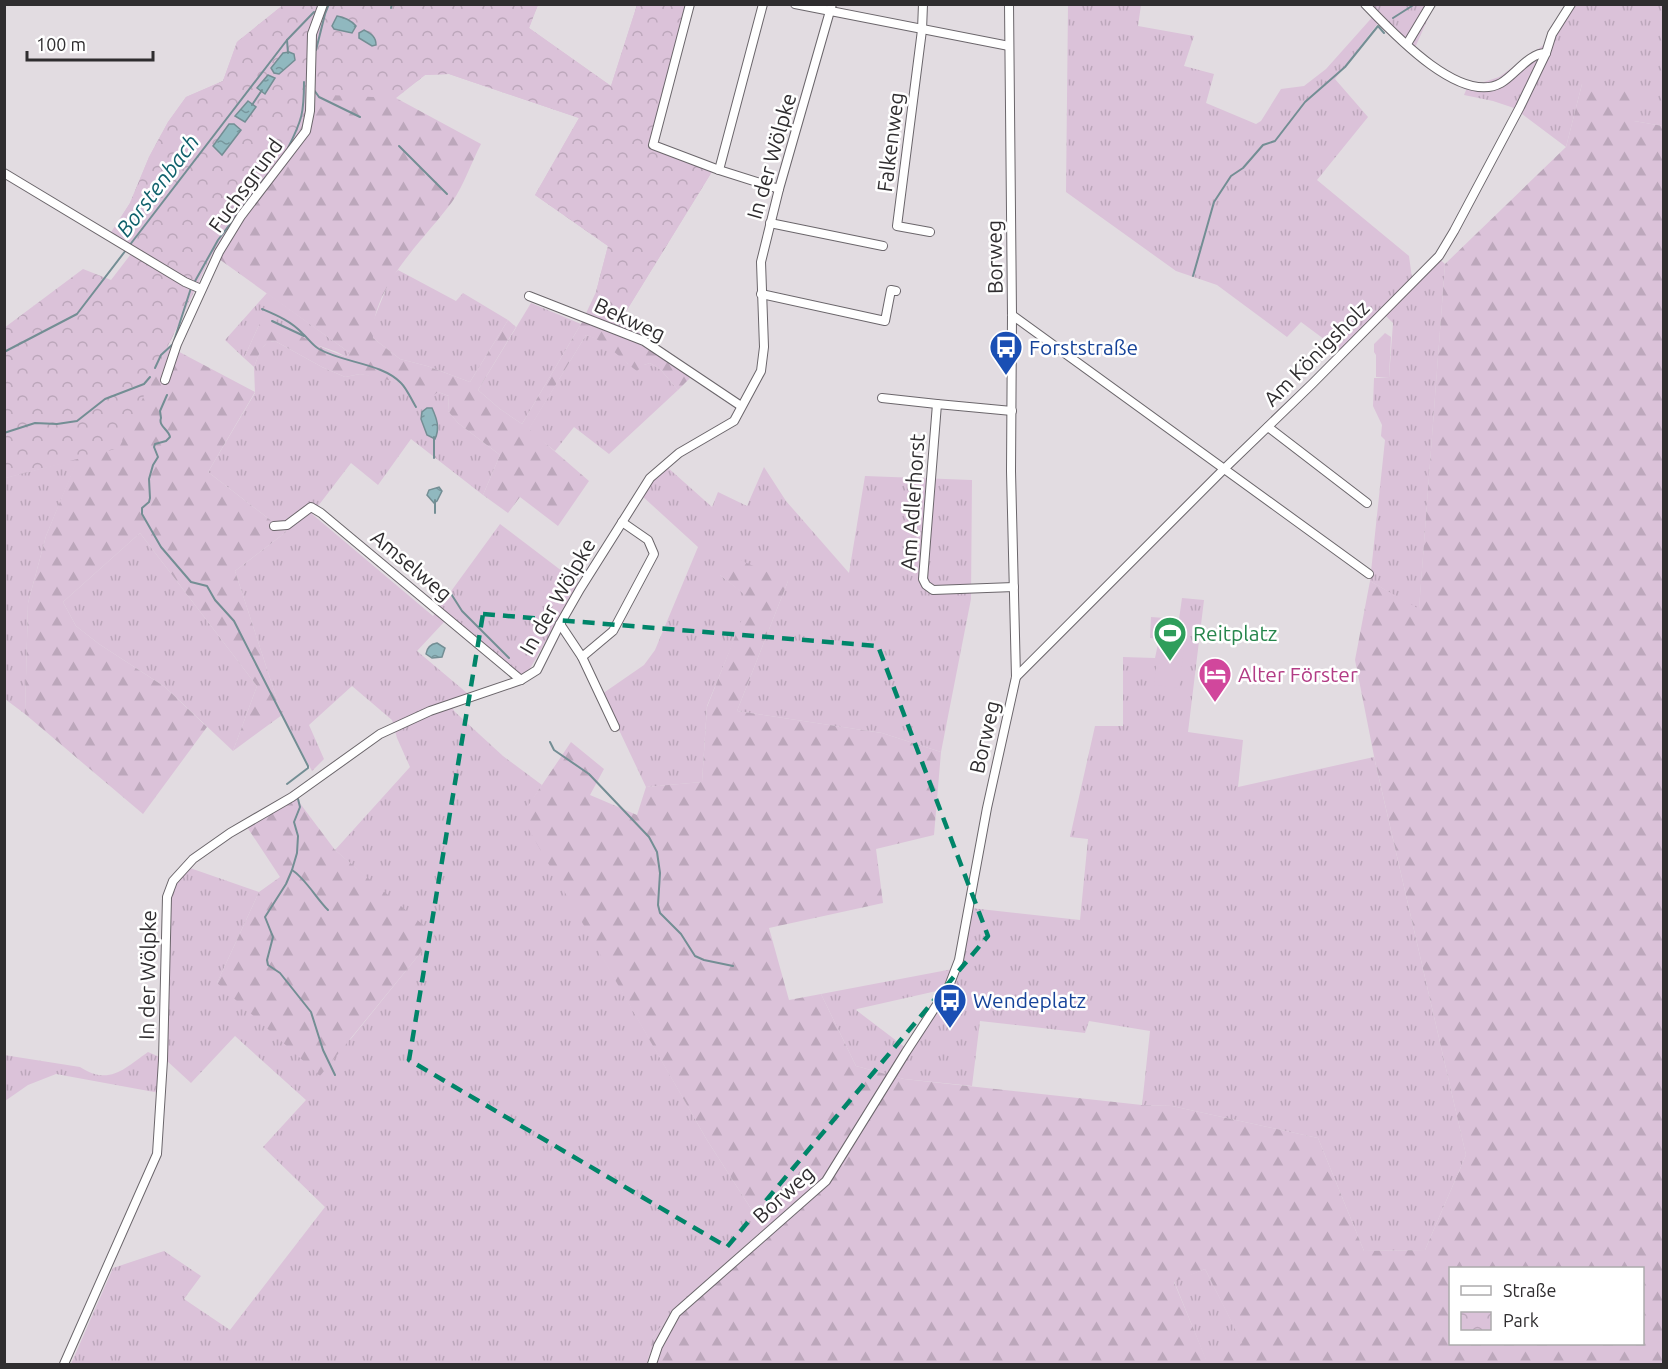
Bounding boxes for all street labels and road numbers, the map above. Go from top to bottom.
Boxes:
street label: In der Wölpke [742,90,800,222]
street label: Falkenweg [872,91,908,193]
street label: Fuchsgrund [203,133,287,237]
street label: Borweg [981,220,1007,294]
street label: Bekweg [591,292,669,346]
street label: Am Königsholz [1258,295,1374,411]
street label: Am Adlerhorst [895,433,929,571]
street label: Amselweg [367,524,457,606]
street label: In der Wölpke [514,534,600,658]
street label: Borweg [964,698,1004,776]
street label: In der Wölpke [134,910,160,1040]
street label: Borweg [747,1160,819,1228]

